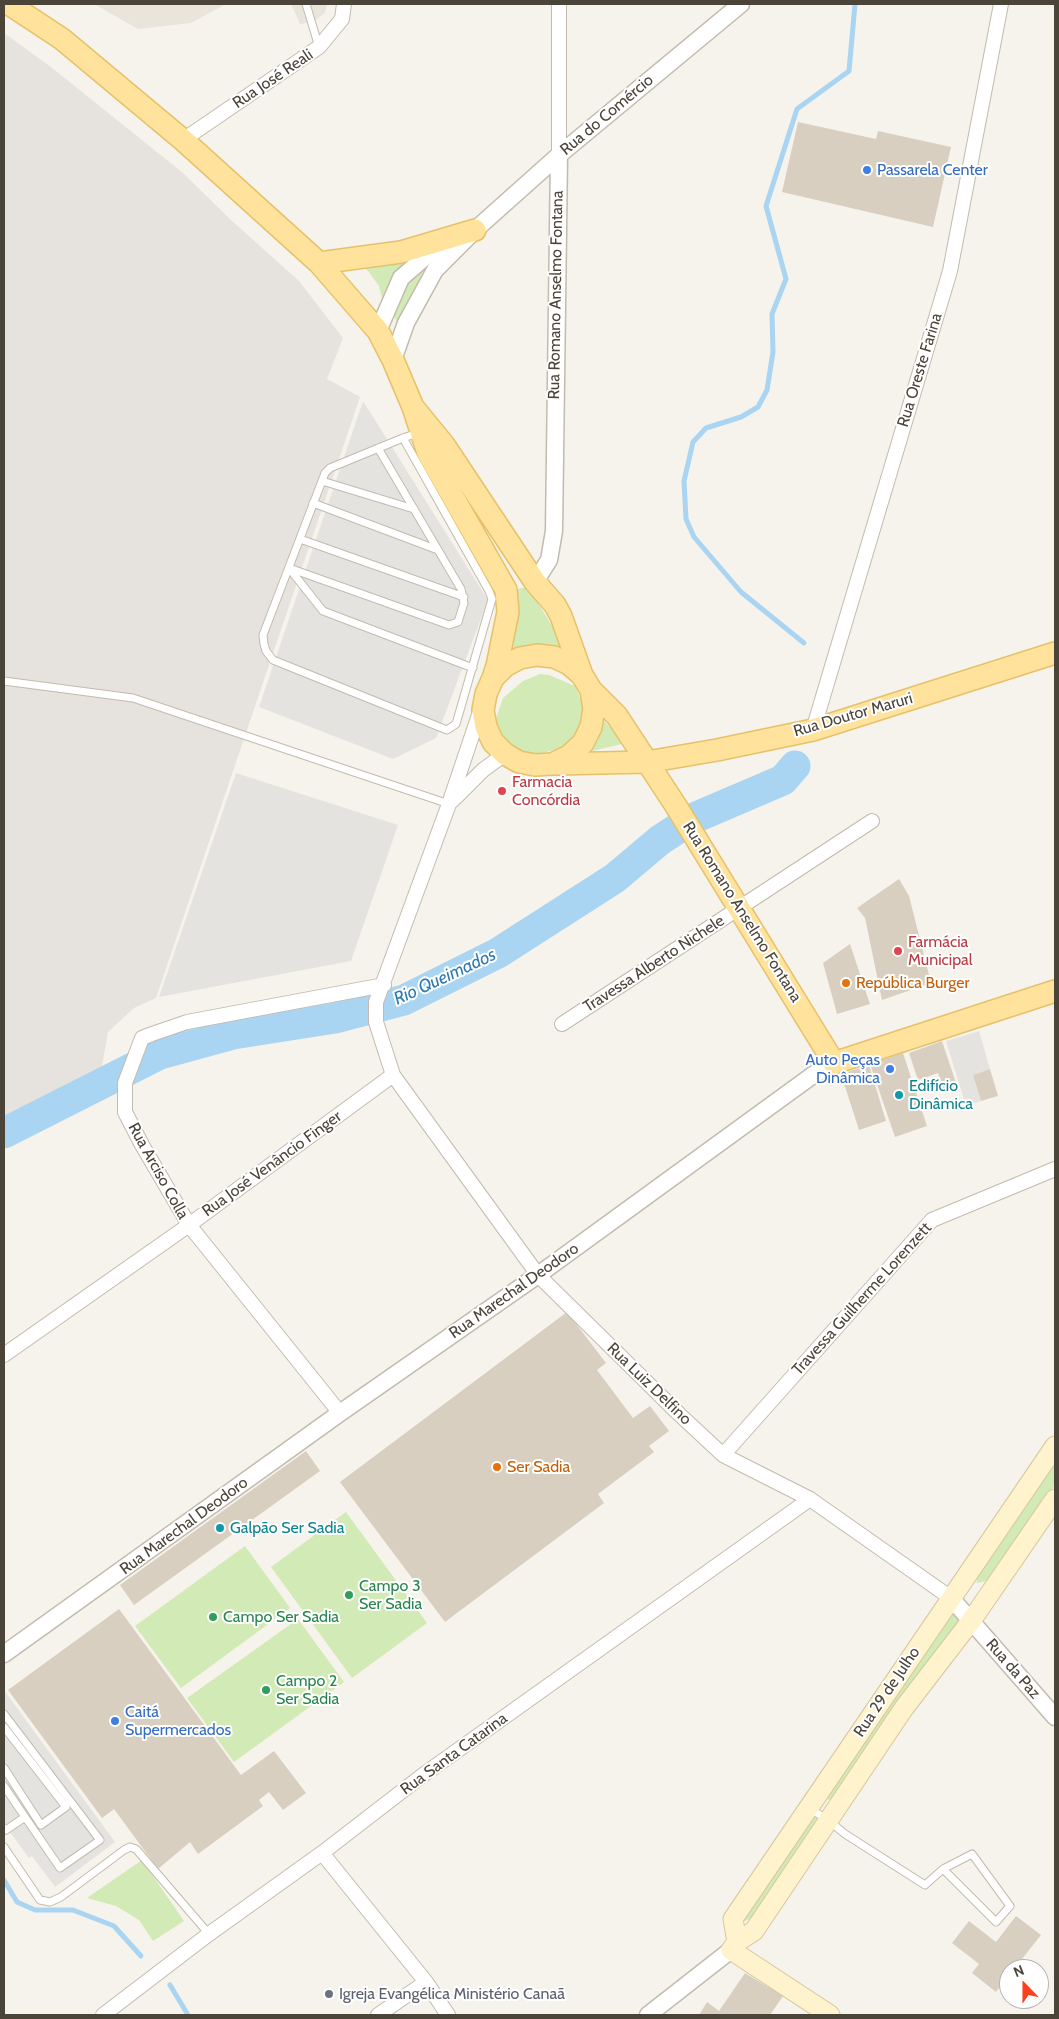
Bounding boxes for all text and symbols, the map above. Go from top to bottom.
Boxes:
street label: Rua José Reali [229,45,317,113]
street label: Rua do Comércio [557,71,657,159]
place label: Passarela Center [877,160,988,180]
marker: Passarela Center [861,164,873,176]
street label: Rua Romano Anselmo Fontana [545,190,567,400]
street label: Rua Oreste Farina [894,311,946,429]
street label: Rua Doutor Maruri [791,689,915,741]
place label: Farmacia Concórdia [512,772,580,810]
marker: Farmacia Concórdia [496,785,508,797]
street label: Rua Romano Anselmo Fontana [678,818,806,1006]
street label: Travessa Alberto Nichele [580,911,728,1017]
place label: Farmácia Municipal [908,932,973,970]
water label: Rio Queimados [391,944,499,1010]
marker: Farmácia Municipal [892,945,904,957]
place label: República Burger [856,973,969,993]
marker: República Burger [840,977,852,989]
place label: Auto Peças Dinâmica [806,1050,880,1088]
marker: Auto Peças Dinâmica [884,1063,896,1075]
place label: Edifício Dinâmica [909,1076,973,1114]
marker: Edifício Dinâmica [893,1089,905,1101]
street label: Rua José Venâncio Finger [199,1107,345,1221]
street label: Rua Arciso Colla [124,1119,192,1223]
street label: Travessa Guilherme Lorenzett [788,1219,936,1379]
street label: Rua Marechal Deodoro [446,1239,582,1343]
street label: Rua Luiz Delfino [603,1339,695,1429]
place label: Ser Sadia [507,1457,570,1477]
marker: Ser Sadia [491,1461,503,1473]
street label: Rua Marechal Deodoro [116,1473,252,1579]
place label: Galpão Ser Sadia [230,1518,344,1538]
marker: Galpão Ser Sadia [214,1522,226,1534]
place label: Campo 3 Ser Sadia [359,1576,422,1614]
marker: Campo 3 Ser Sadia [343,1589,355,1601]
place label: Campo Ser Sadia [223,1607,339,1627]
marker: Campo Ser Sadia [207,1611,219,1623]
street label: Rua da Paz [982,1635,1044,1703]
street label: Rua 29 de Julho [850,1643,924,1741]
place label: Campo 2 Ser Sadia [276,1671,339,1709]
marker: Campo 2 Ser Sadia [260,1684,272,1696]
place label: Caitá Supermercados [125,1702,231,1740]
street label: Rua Santa Catarina [397,1709,511,1799]
marker: Caitá Supermercados [109,1715,121,1727]
north arrow [999,1959,1049,2009]
text: N [1011,1961,1027,1981]
place label: Igreja Evangélica Ministério Canaã [339,1984,565,2004]
marker: Igreja Evangélica Ministério Canaã [323,1988,335,2000]

